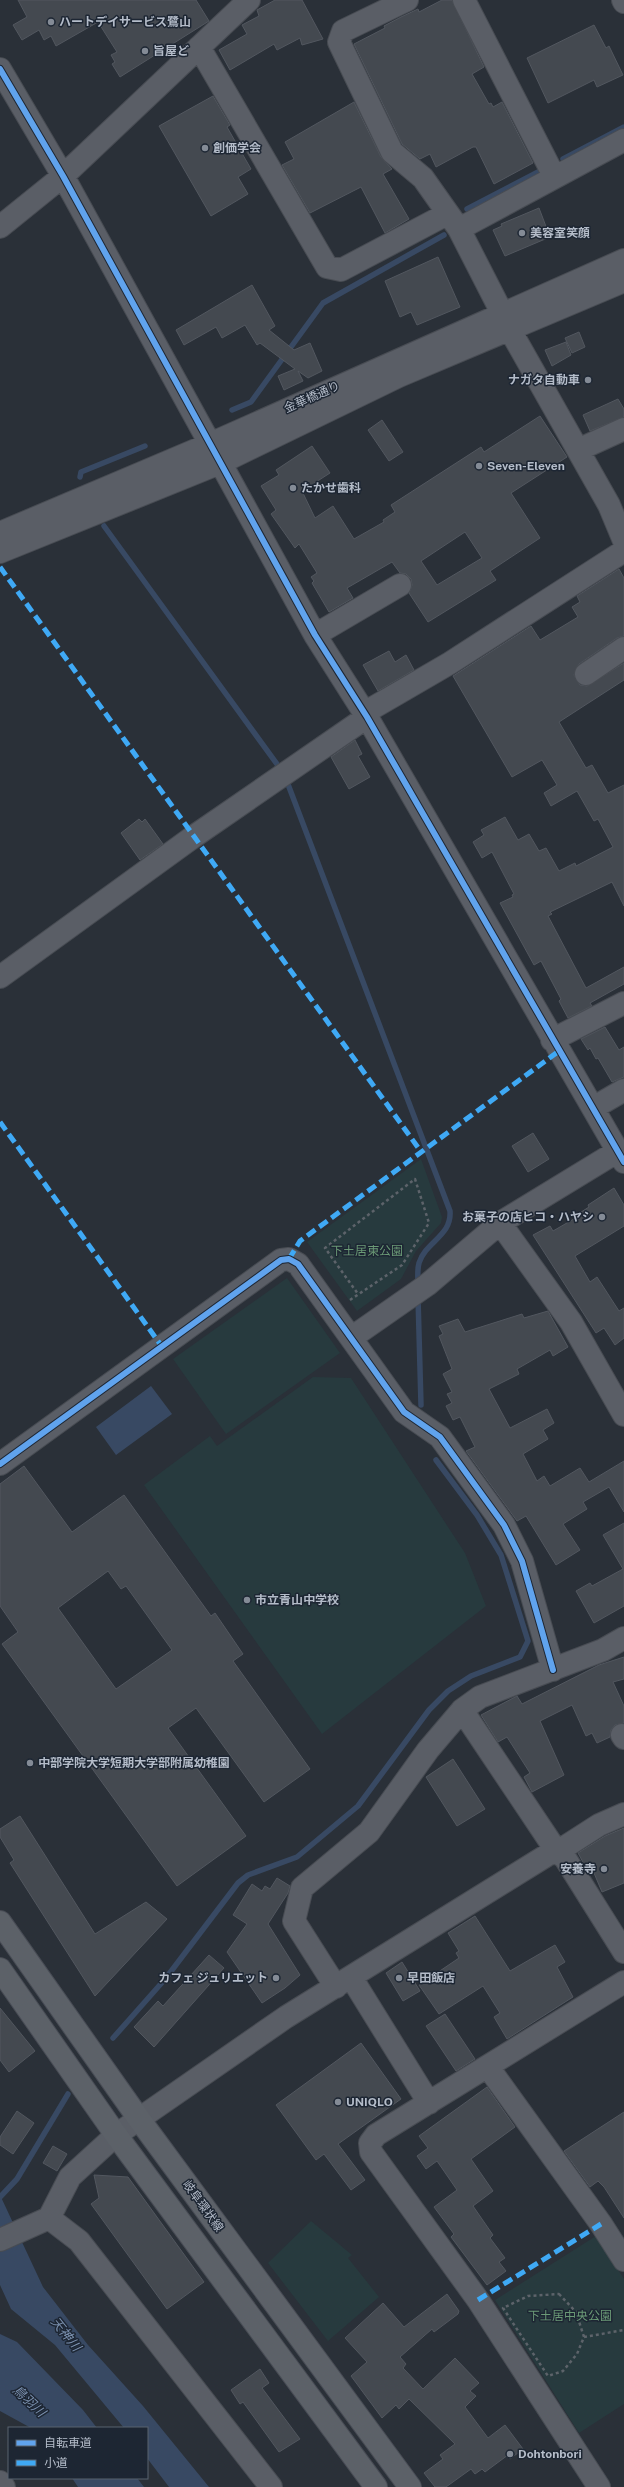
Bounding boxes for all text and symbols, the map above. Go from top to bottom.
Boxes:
place label: ハートデイサービス鷺山 [59,15,191,29]
marker: ハートデイサービス鷺山 [46,17,56,27]
place label: 旨屋ど [153,44,189,58]
marker: 旨屋ど [140,46,150,56]
place label: 創価学会 [213,141,261,155]
marker: 創価学会 [200,143,210,153]
place label: 美容室笑顔 [530,226,590,240]
marker: 美容室笑顔 [517,228,527,238]
place label: ナガタ自動車 [508,373,580,387]
marker: ナガタ自動車 [583,375,593,385]
street label: 金華橋通り [282,378,342,416]
place label: Seven-Eleven [487,459,565,473]
marker: Seven-Eleven [474,461,484,471]
place label: たかせ歯科 [301,481,361,495]
marker: たかせ歯科 [288,483,298,493]
place label: お菓子の店ヒコ・ハヤシ [462,1210,594,1224]
marker: お菓子の店ヒコ・ハヤシ [597,1212,607,1222]
park label: 下土居東公園 [331,1244,403,1258]
place label: 市立青山中学校 [255,1593,339,1607]
marker: 市立青山中学校 [242,1595,252,1605]
place label: 中部学院大学短期大学部附属幼稚園 [38,1756,230,1770]
marker: 中部学院大学短期大学部附属幼稚園 [25,1758,35,1768]
place label: 安養寺 [560,1862,596,1876]
marker: 安養寺 [599,1864,609,1874]
place label: カフェ ジュリエット [158,1971,268,1985]
place label: 早田飯店 [407,1971,455,1985]
marker: カフェ ジュリエット [271,1973,281,1983]
marker: 早田飯店 [394,1973,404,1983]
place label: UNIQLO [346,2095,393,2109]
marker: UNIQLO [333,2097,343,2107]
street label: 岐阜環状線 [180,2178,226,2234]
park label: 下土居中央公園 [528,2309,612,2323]
water label: 天神川 [48,2314,85,2355]
water label: 鳥羽川 [10,2382,50,2421]
legend [8,2427,148,2479]
text: 自転車道 [44,2436,92,2450]
place label: Dohtonbori [518,2447,582,2461]
marker: Dohtonbori [505,2449,515,2459]
text: 小道 [44,2456,68,2470]

